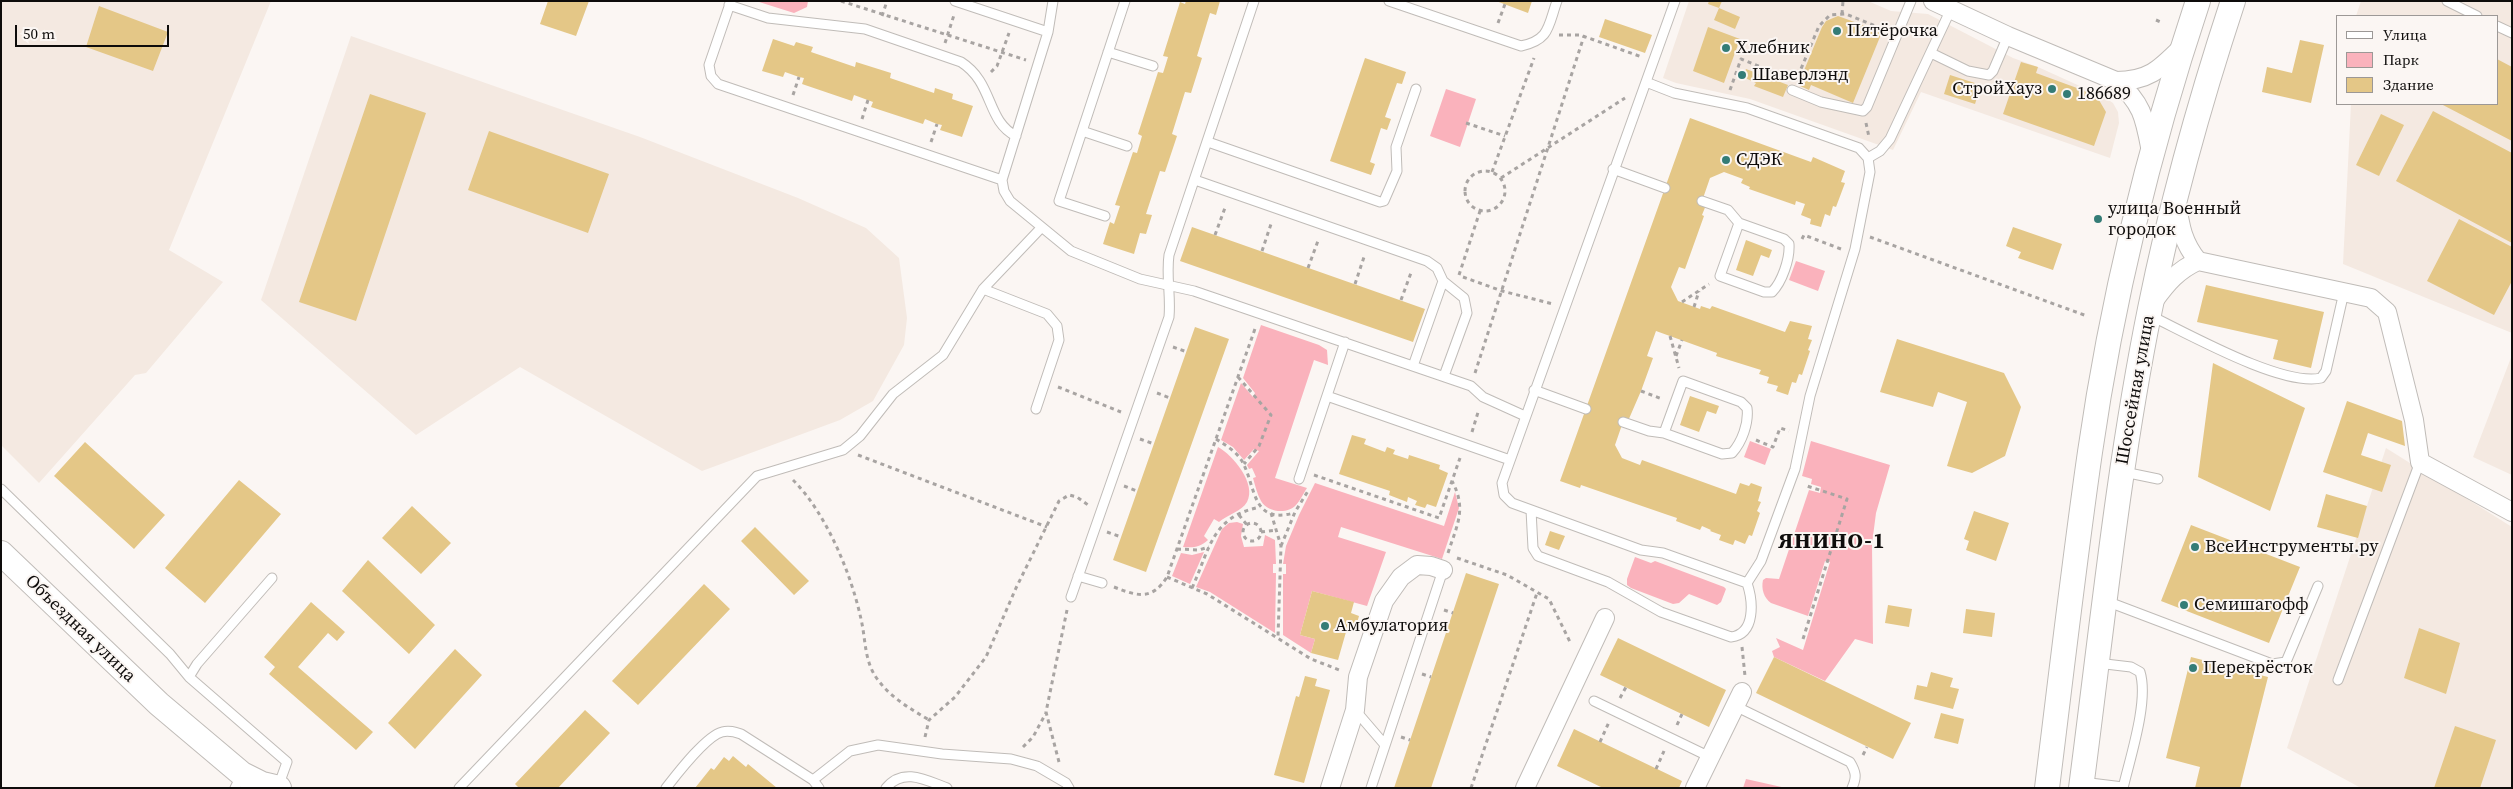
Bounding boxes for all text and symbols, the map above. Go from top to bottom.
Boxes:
scale bar [18,15,171,47]
legend [2336,15,2498,105]
place label: Пятёрочка [1847,20,1938,42]
text: 50 m [23,23,55,44]
text: Улица [2383,24,2427,45]
marker: Пятёрочка [1831,25,1843,37]
place label: Хлебник [1736,37,1810,59]
marker: Хлебник [1720,42,1732,54]
text: Парк [2383,49,2419,70]
place label: Шаверлэнд [1752,64,1848,86]
marker: Шаверлэнд [1736,69,1748,81]
text: Здание [2383,74,2434,95]
place label: СтройХауз [1952,78,2042,100]
marker: СтройХауз [2046,83,2058,95]
place label: 186689 [2077,83,2131,105]
marker: 186689 [2061,88,2073,100]
place label: СДЭК [1736,149,1782,171]
marker: СДЭК [1720,154,1732,166]
place label: улица Военный городок [2108,198,2241,240]
marker: улица Военный городок [2092,213,2104,225]
street label: Шоссейная улица [2112,313,2160,467]
district label: ЯНИНО-1 [1777,529,1887,555]
place label: ВсеИнструменты.ру [2205,536,2378,558]
marker: ВсеИнструменты.ру [2189,541,2201,553]
street label: Объездная улица [20,571,140,687]
place label: Семишагофф [2194,594,2308,616]
marker: Семишагофф [2178,599,2190,611]
place label: Амбулатория [1335,615,1448,637]
marker: Амбулатория [1319,620,1331,632]
place label: Перекрёсток [2203,657,2313,679]
marker: Перекрёсток [2187,662,2199,674]

